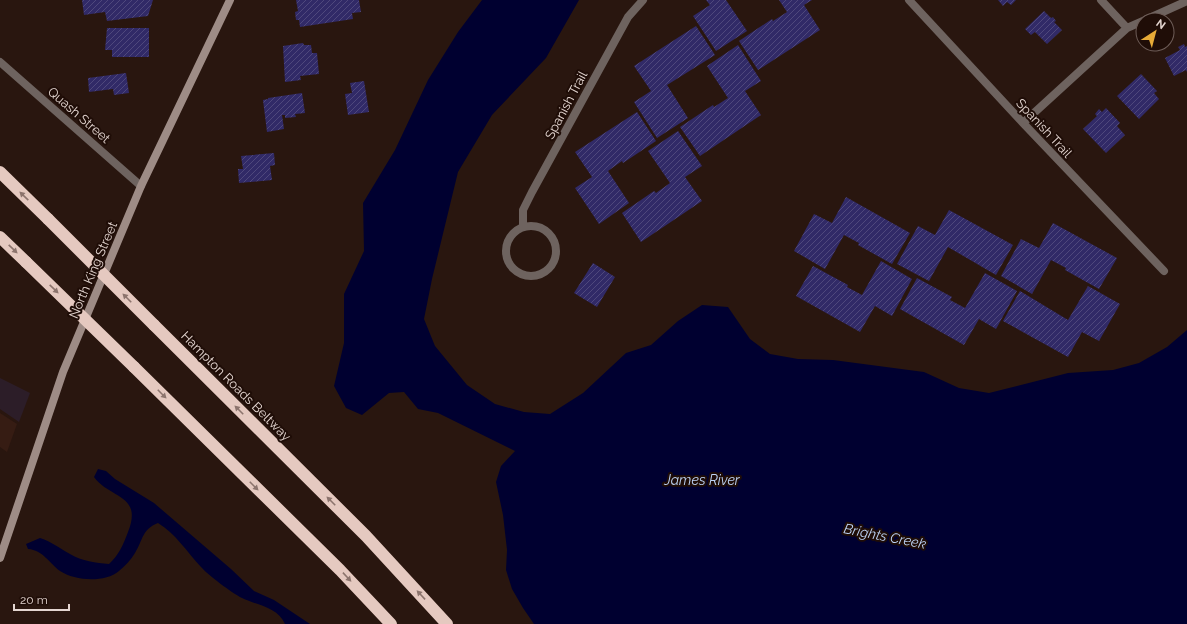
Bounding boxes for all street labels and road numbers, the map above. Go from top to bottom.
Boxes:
street label: Spanish Trail [542,68,590,142]
street label: Quash Street [45,84,114,147]
street label: Spanish Trail [1013,95,1075,161]
street label: North King Street [66,219,120,321]
street label: Hampton Roads Beltway [178,328,294,444]

